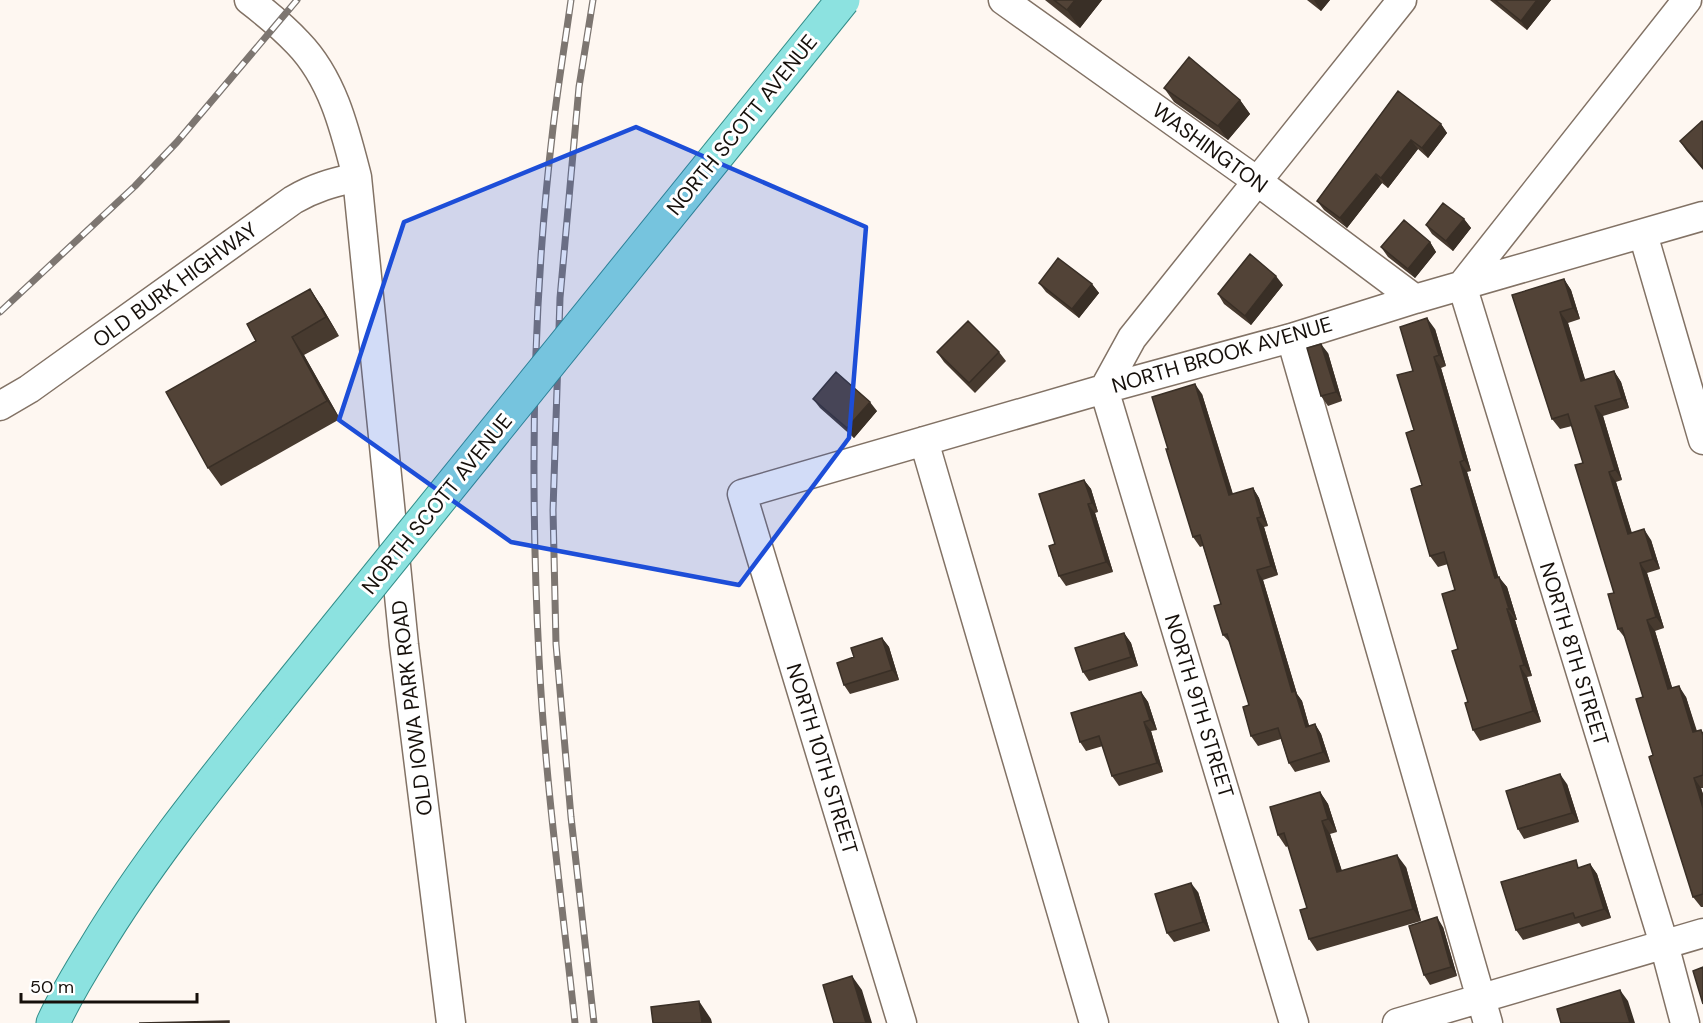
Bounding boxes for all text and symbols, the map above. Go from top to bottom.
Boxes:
street label: NORTH SCOTT AVENUE [660,29,824,221]
street label: WASHINGTON [1147,97,1273,199]
street label: OLD BURK HIGHWAY [87,216,263,354]
street label: NORTH BROOK AVENUE [1108,310,1336,400]
street label: NORTH SCOTT AVENUE [355,408,519,600]
street label: NORTH 8TH STREET [1533,559,1615,749]
street label: OLD IOWA PARK ROAD [385,599,439,817]
street label: NORTH 9TH STREET [1158,611,1240,801]
street label: NORTH 10TH STREET [780,660,864,858]
scale bar [21,966,196,1004]
text: 50 m [30,975,74,999]

